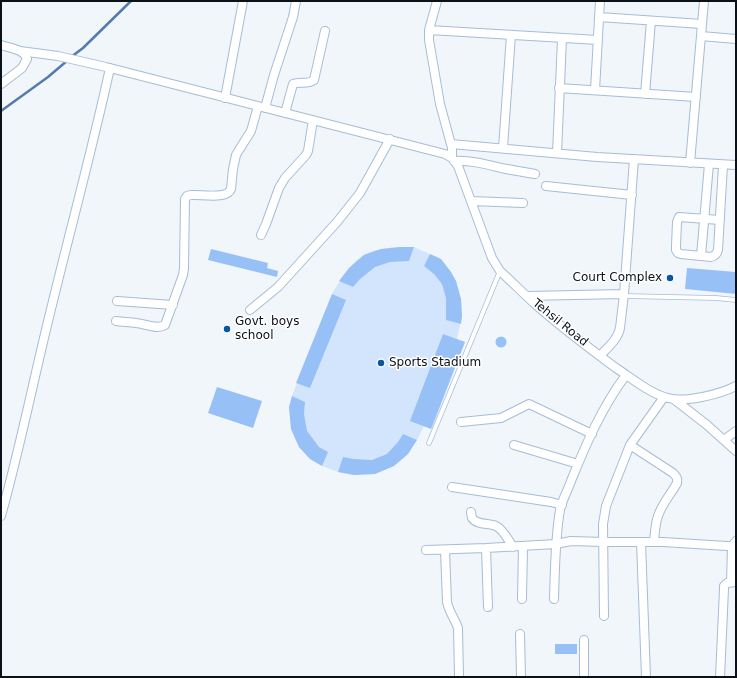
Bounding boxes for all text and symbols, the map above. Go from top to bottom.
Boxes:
place label: Court Complex [573,271,662,285]
marker: Court Complex [665,273,675,283]
street label: Tehsil Road [529,296,591,350]
place label: Govt. boys school [235,315,299,343]
marker: Govt. boys school [222,324,232,334]
place label: Sports Stadium [389,356,481,370]
marker: Sports Stadium [376,358,386,368]

